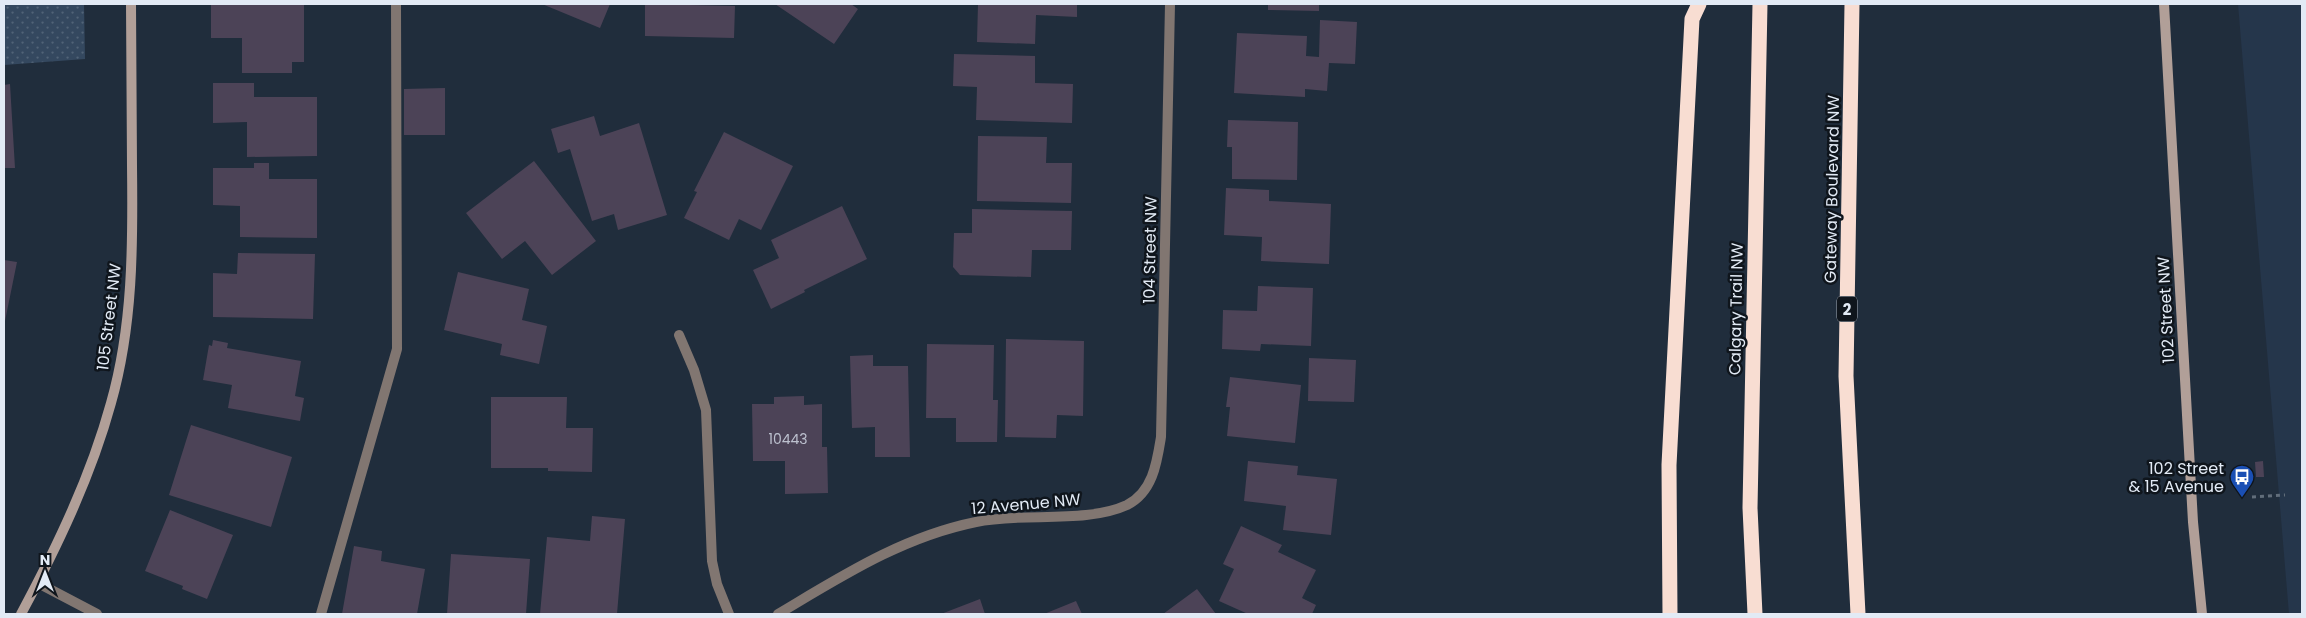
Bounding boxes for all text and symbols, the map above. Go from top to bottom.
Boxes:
street label: Gateway Boulevard NW [1819,94,1845,283]
street label: 104 Street NW [1138,196,1162,304]
street label: Calgary Trail NW [1723,242,1749,375]
street label: 102 Street NW [2152,256,2180,364]
street label: 105 Street NW [91,262,127,372]
road number: 2 [1837,296,1857,322]
house number: 10443 [768,429,808,449]
place label: 102 Street & 15 Avenue [2128,457,2224,498]
bus stop icon: 102 Street & 15 Avenue [2229,464,2255,498]
street label: 12 Avenue NW [970,488,1082,520]
north arrow [20,548,70,598]
text: N [40,550,50,570]

